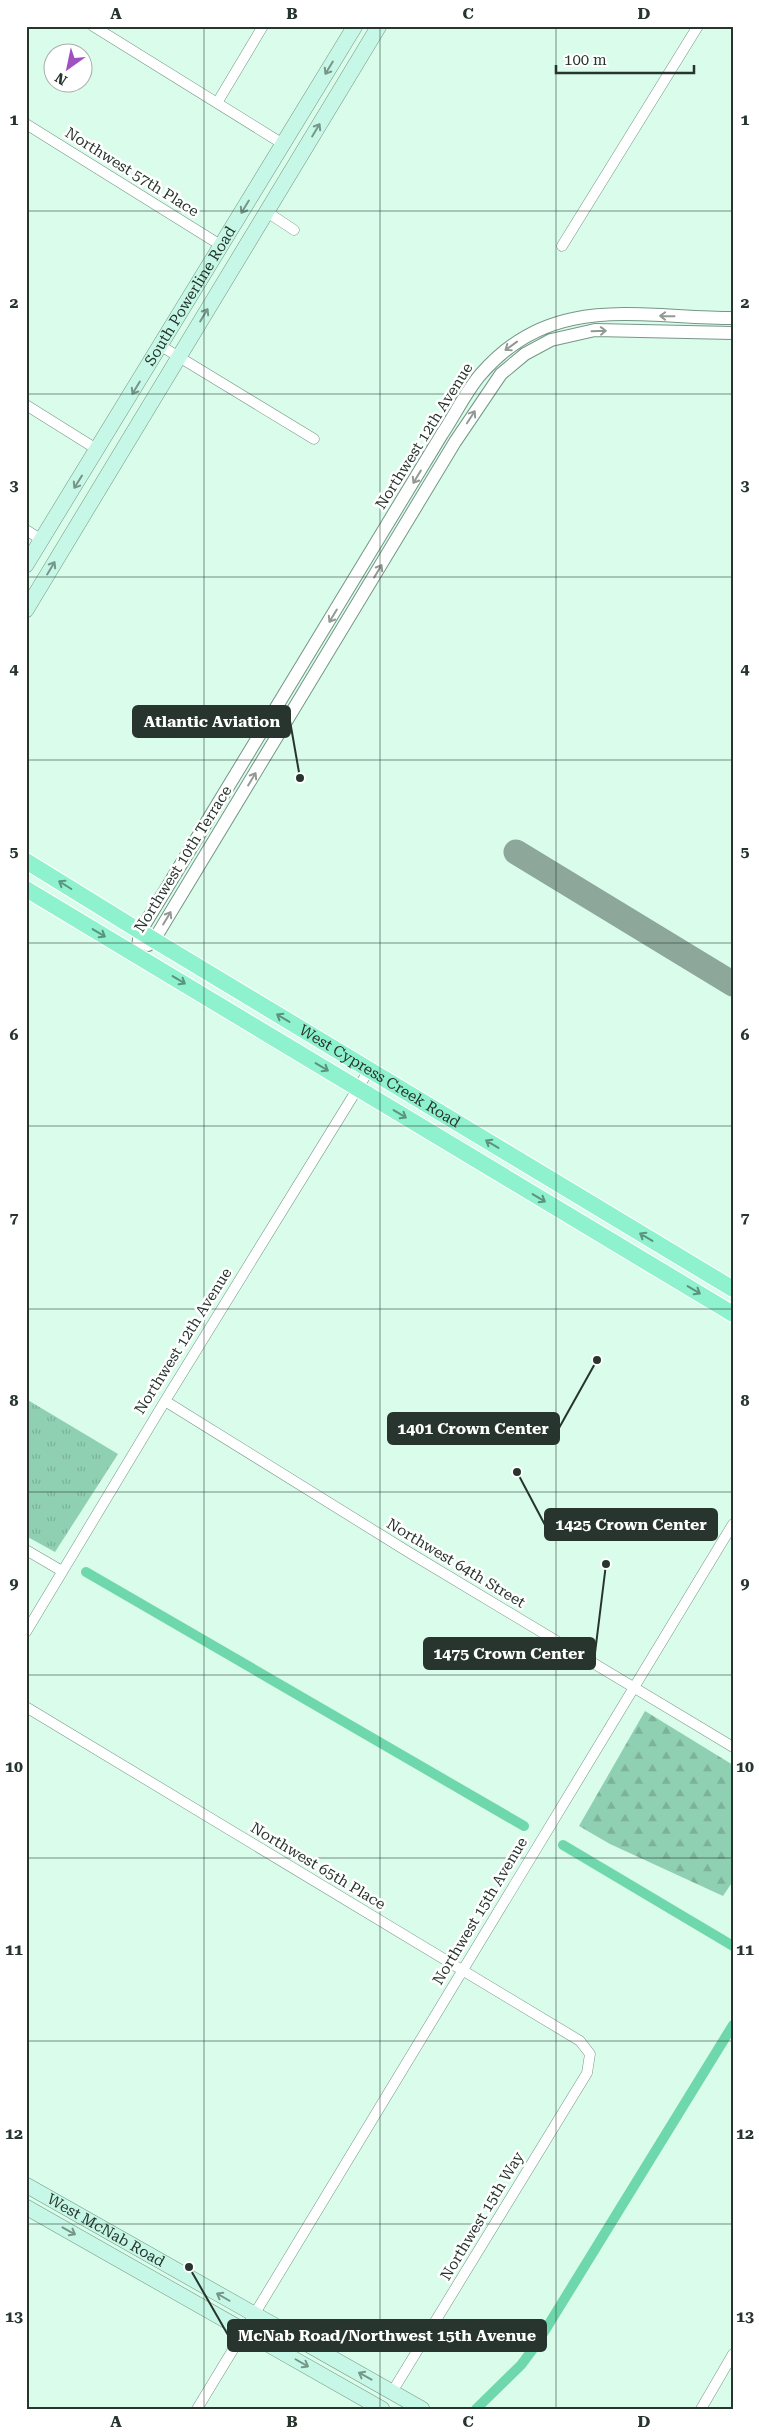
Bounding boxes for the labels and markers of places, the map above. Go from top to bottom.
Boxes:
callout: Atlantic Aviation [133,706,290,737]
callout: 1401 Crown Center [388,1413,559,1444]
callout: 1425 Crown Center [545,1509,717,1540]
callout: 1475 Crown Center [424,1638,595,1669]
callout: McNab Road/Northwest 15th Avenue [228,2320,546,2351]

